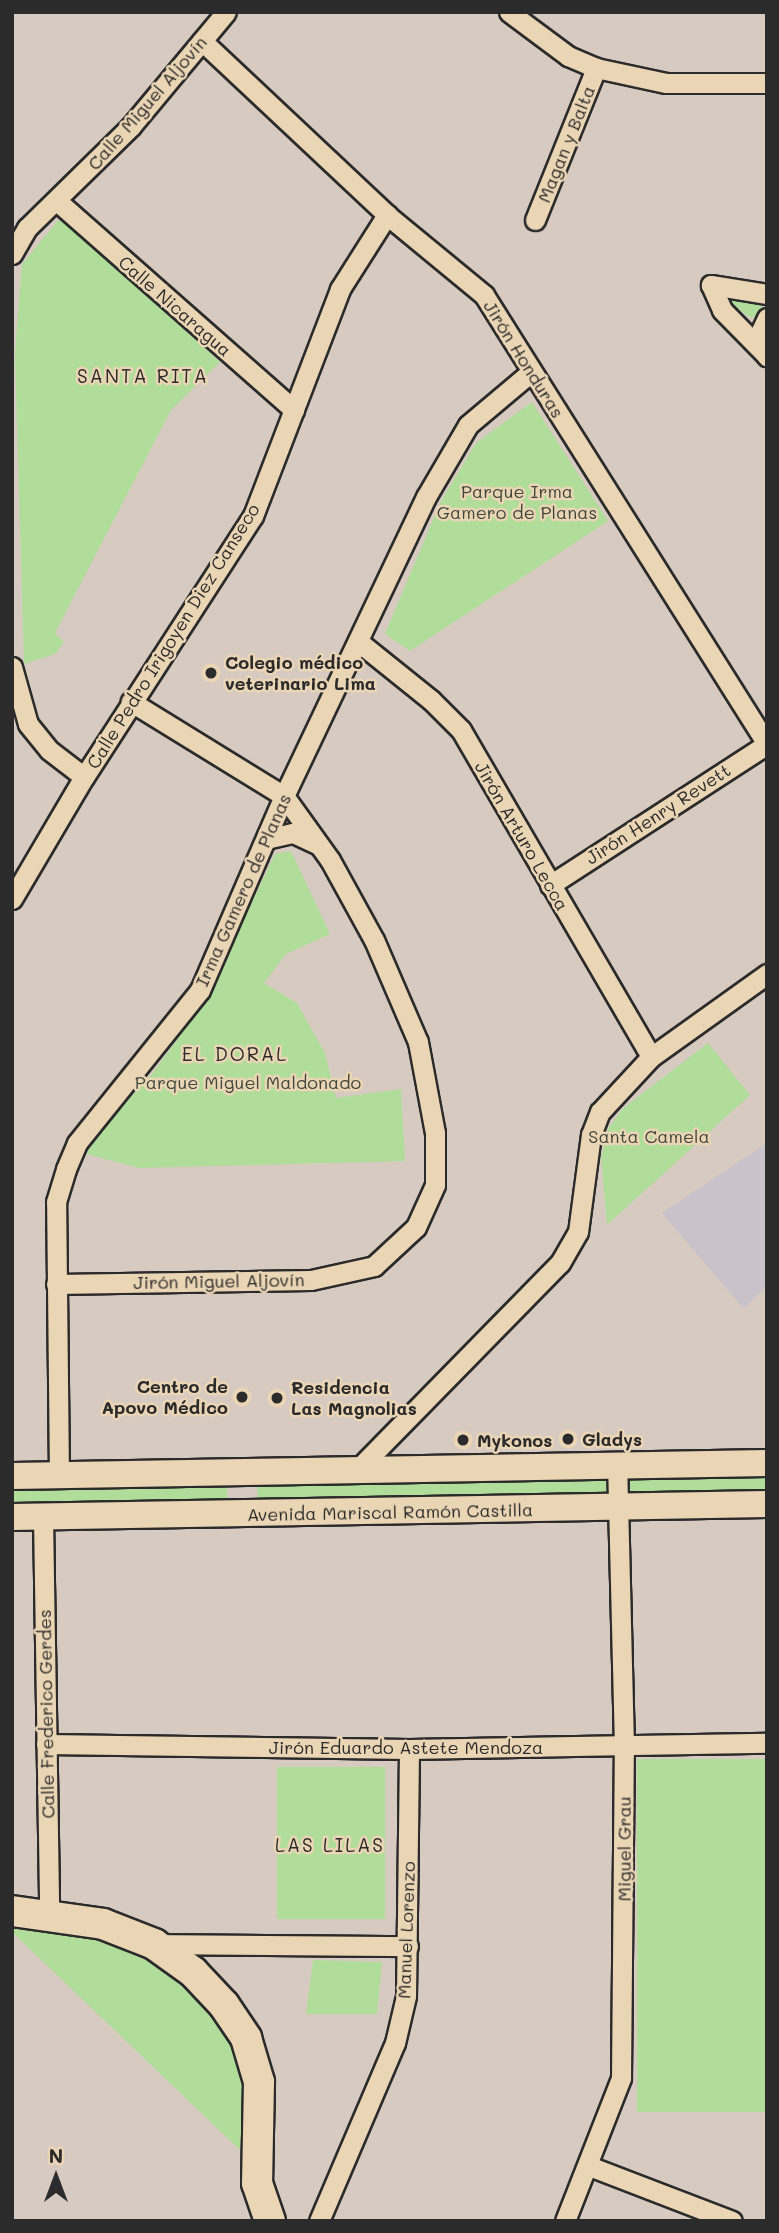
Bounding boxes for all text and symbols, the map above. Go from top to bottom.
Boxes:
street label: Calle Miguel Aljovín [83,32,211,174]
street label: Magan y Balta [533,82,599,206]
street label: Calle Nicaragua [114,251,236,361]
street label: Jirón Honduras [479,296,569,422]
district label: SANTA RITA [78,365,208,387]
park label: Parque Irma Gamero de Planas [437,481,597,524]
street label: Calle Pedro Irigoyen Diez Canseco [82,499,264,773]
place label: Colegio médico veterinario Lima [225,652,376,694]
marker: Colegio médico veterinario Lima [203,665,219,681]
street label: Jirón Arturo Lecca [471,758,573,914]
street label: Jirón Henry Revett [582,759,734,869]
street label: Irma Gamero de Planas [191,790,295,990]
district label: EL DORAL [183,1043,287,1065]
park label: Parque Miguel Maldonado [135,1071,361,1093]
park label: Santa Camela [588,1125,710,1147]
street label: Jirón Miguel Aljovín [133,1269,305,1293]
place label: Centro de Apovo Médico [102,1376,228,1418]
place label: Residencia Las Magnolias [291,1377,417,1420]
marker: Centro de Apovo Médico [234,1389,250,1405]
marker: Residencia Las Magnolias [269,1390,285,1406]
place label: Gladys [582,1428,642,1450]
place label: Mykonos [477,1429,552,1451]
marker: Gladys [560,1431,576,1447]
marker: Mykonos [455,1432,471,1448]
street label: Avenida Mariscal Ramón Castilla [247,1499,533,1525]
street label: Calle Frederico Gerdes [33,1609,59,1819]
street label: Jirón Eduardo Astete Mendoza [269,1736,543,1758]
street label: Miguel Grau [613,1797,635,1901]
district label: LAS LILAS [276,1834,384,1856]
street label: Manuel Lorenzo [393,1861,419,1999]
north arrow [21,2142,91,2212]
text: N [49,2143,63,2168]

